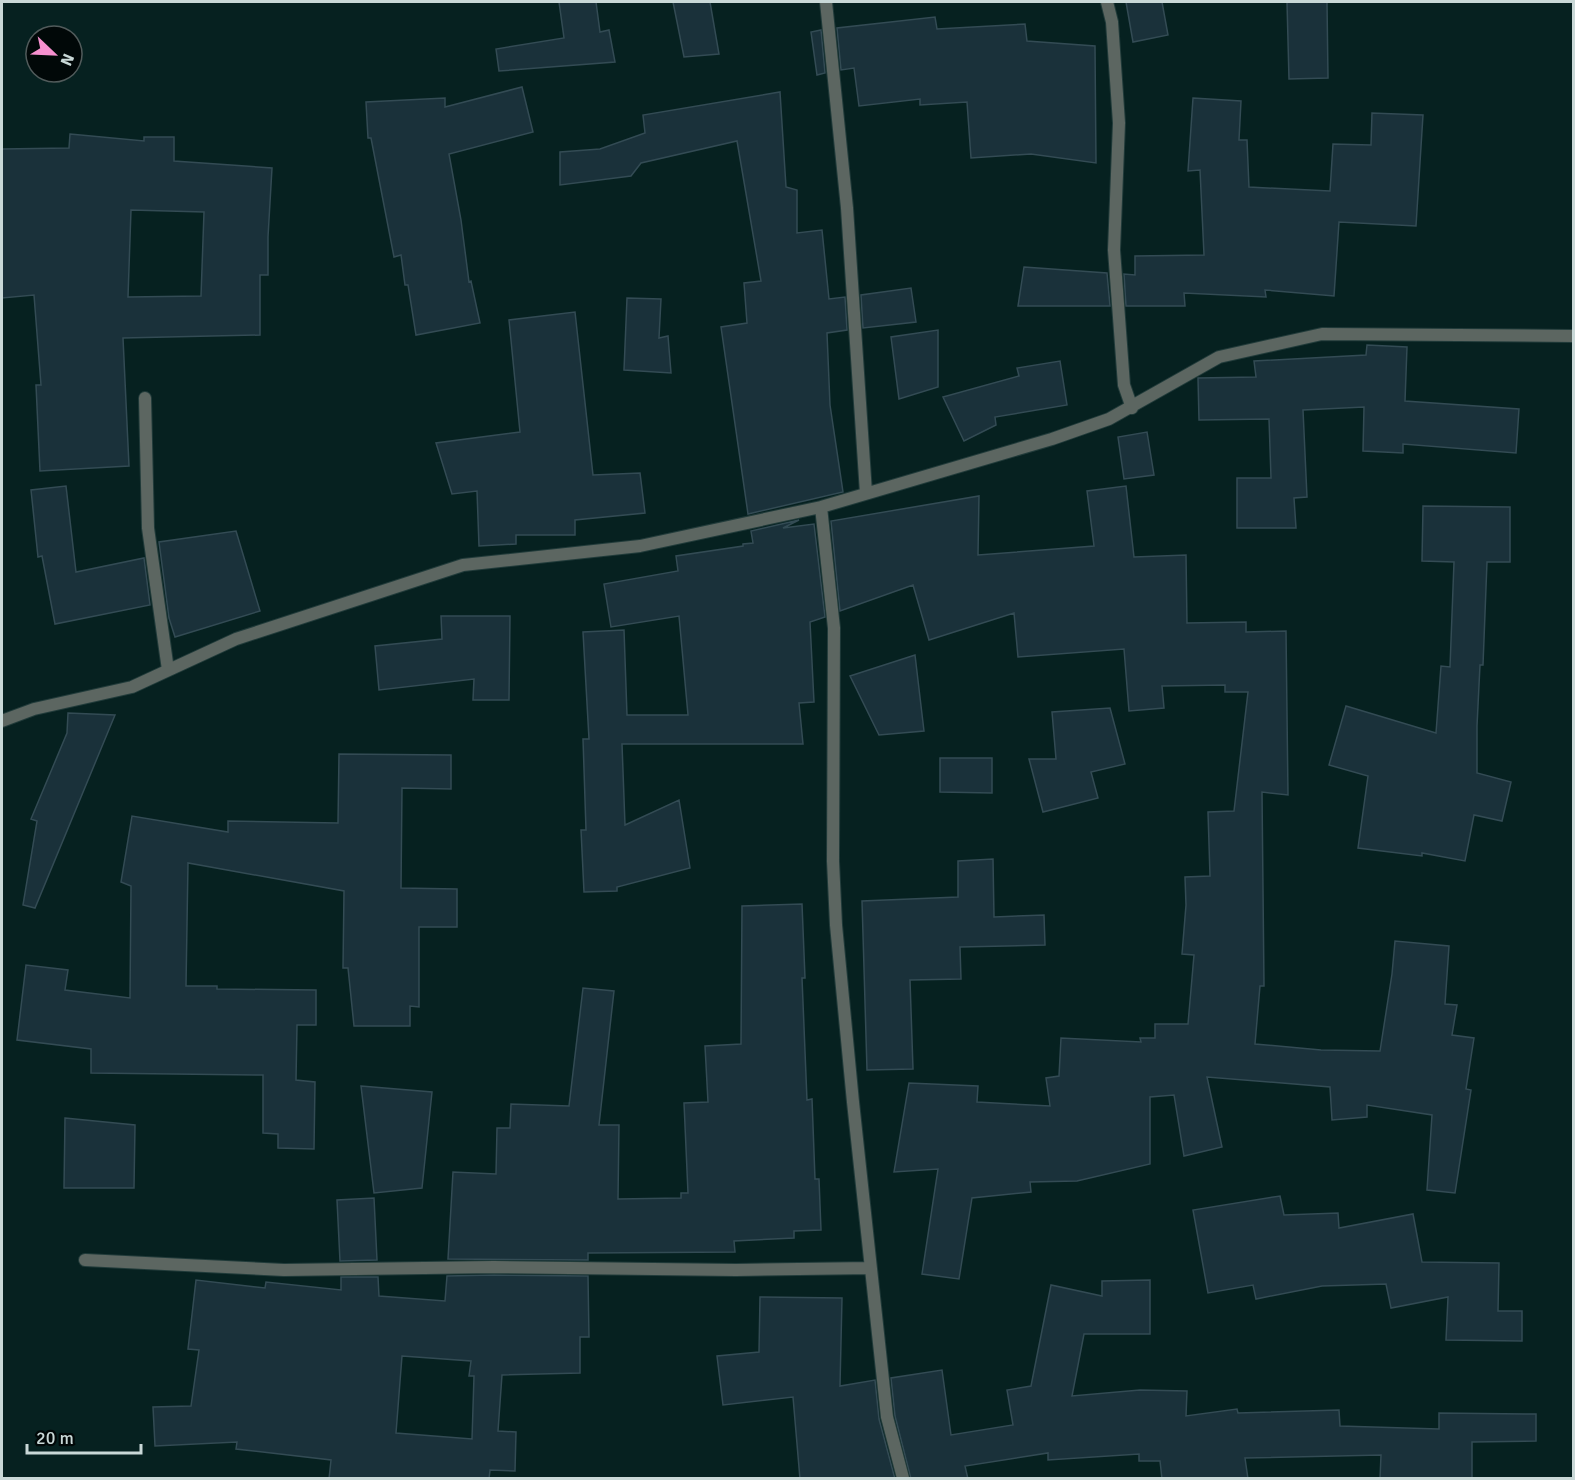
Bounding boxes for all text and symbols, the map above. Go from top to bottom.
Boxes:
north arrow [24,24,84,84]
text: N [56,50,78,69]
scale bar [27,1417,141,1455]
text: 20 m [36,1427,74,1449]

